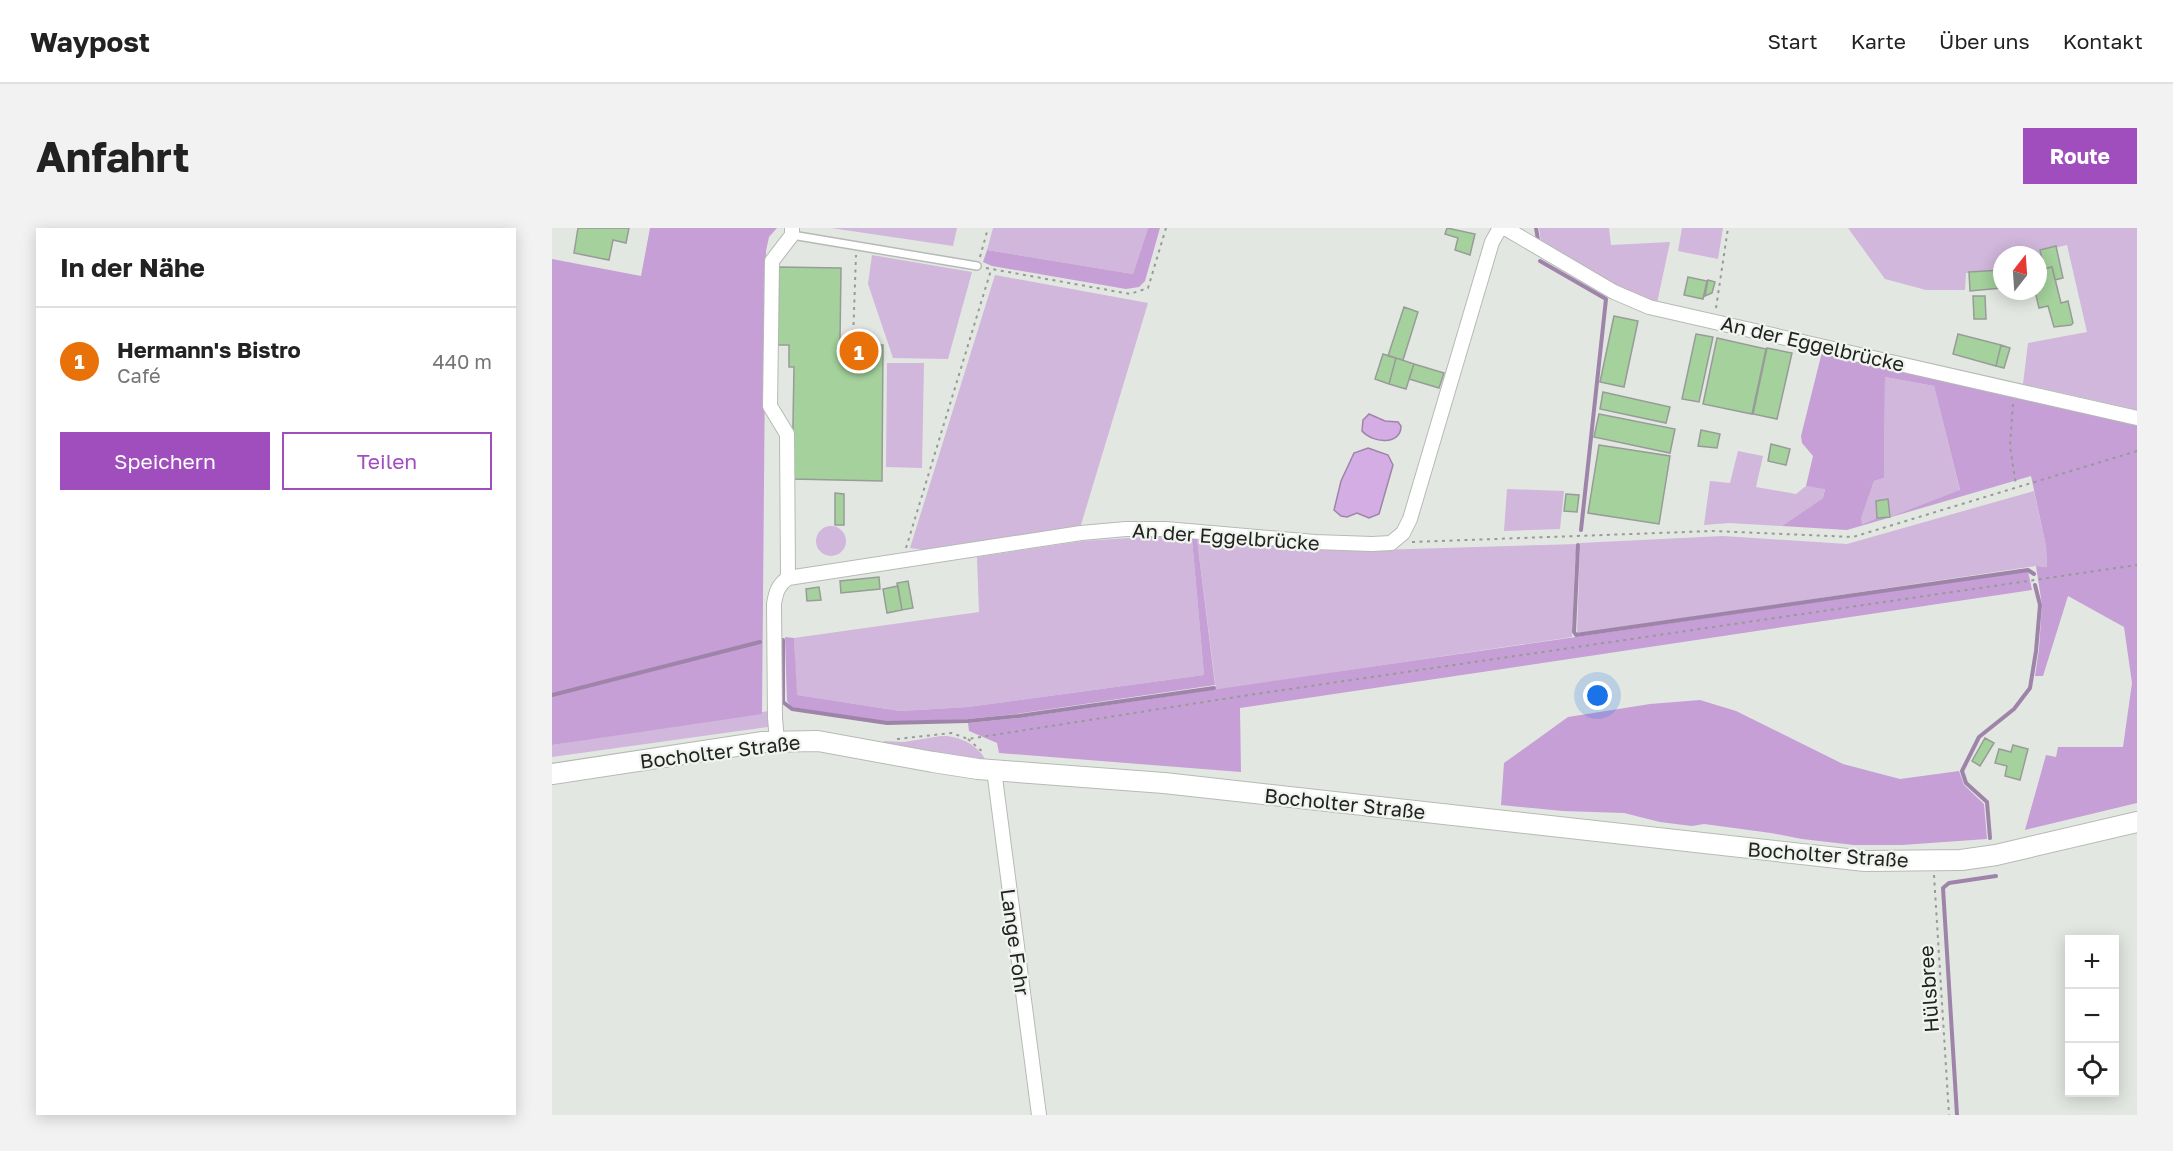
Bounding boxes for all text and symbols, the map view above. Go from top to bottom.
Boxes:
text: Waypost [30,25,150,58]
text: Start [1767,28,1818,54]
text: Karte [1851,28,1906,54]
text: Über uns [1939,28,2030,54]
text: Kontakt [2063,28,2143,54]
button: Route [2023,128,2137,184]
text: Anfahrt [36,131,190,181]
north arrow [1993,246,2047,300]
text: In der Nähe [60,252,205,283]
street label: An der Eggelbrücke [1719,310,1907,376]
pin: 1 [840,328,878,374]
text: Hermann's Bistro [117,336,301,363]
text: 1 [74,349,85,373]
text: 440 m [433,349,492,373]
text: Café [117,363,161,387]
button: Speichern [60,432,270,490]
button: Teilen [282,432,492,490]
street label: An der Eggelbrücke [1132,517,1320,555]
your location [1583,681,1612,710]
street label: Bocholter Straße [638,729,802,773]
street label: Bocholter Straße [1263,783,1427,823]
street label: Bocholter Straße [1747,836,1909,872]
street label: Lange Fohr [997,887,1035,997]
map controls [2065,935,2119,1097]
button: + [2065,935,2119,989]
street label: Hülsbree [1913,945,1943,1033]
button: − [2065,989,2119,1043]
button: locate [2065,1043,2119,1097]

